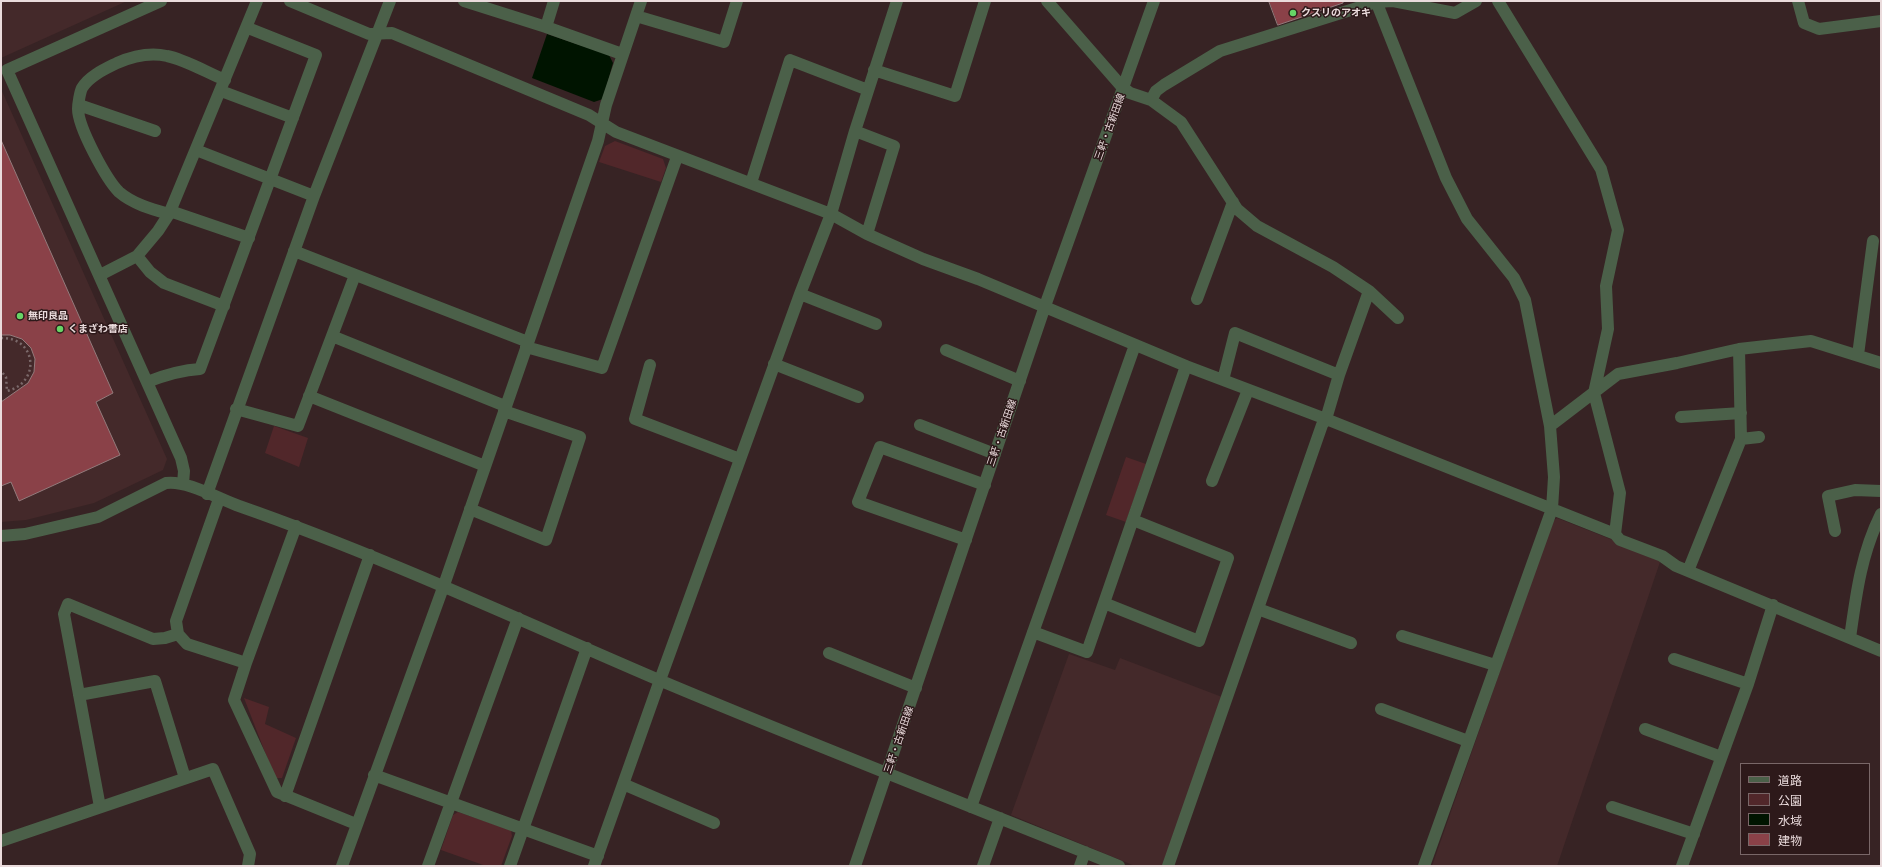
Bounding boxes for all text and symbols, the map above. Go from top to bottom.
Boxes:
place label: クスリのアオキ [1301,7,1371,19]
marker: クスリのアオキ [1288,8,1298,18]
street label: 三軒・古新田線 [1092,92,1128,162]
place label: 無印良品 [28,310,68,322]
marker: 無印良品 [15,311,25,321]
place label: くまざわ書店 [68,323,128,335]
marker: くまざわ書店 [55,324,65,334]
street label: 三軒・古新田線 [985,398,1019,468]
street label: 三軒・古新田線 [882,705,916,775]
legend [1740,763,1870,855]
text: 道路 [1778,774,1802,788]
text: 公園 [1778,794,1802,808]
text: 水域 [1778,814,1802,828]
text: 建物 [1778,834,1802,848]

